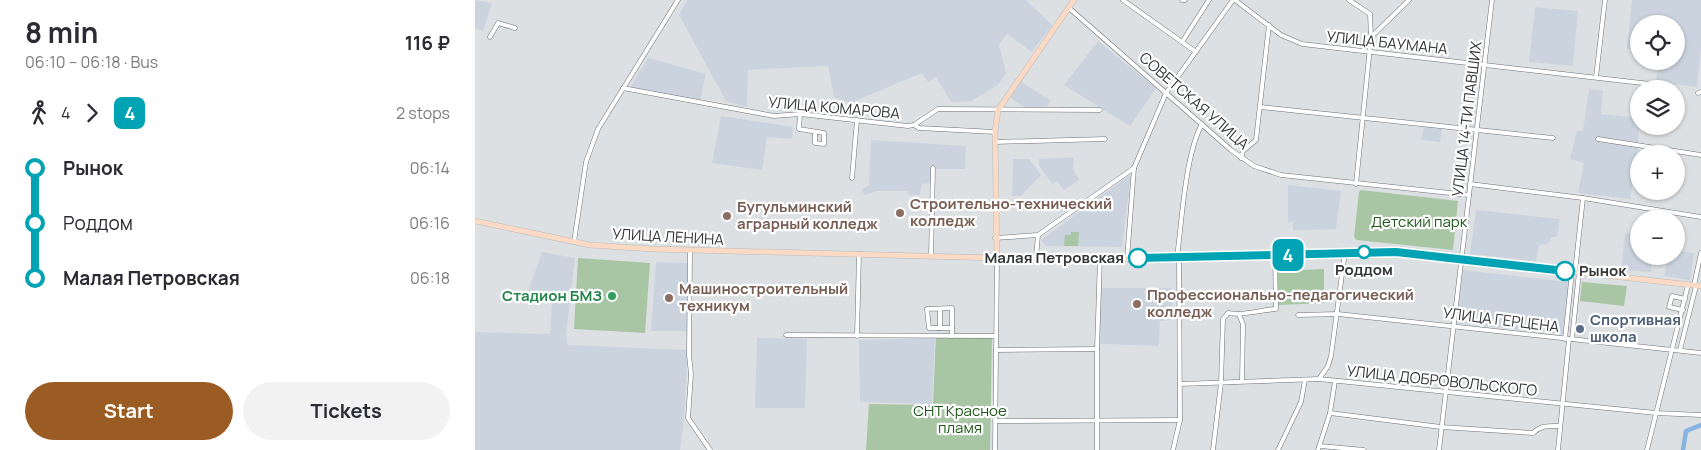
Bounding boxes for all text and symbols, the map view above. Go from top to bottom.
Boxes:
text: 8 min [25,13,98,51]
map controls [1630,15,1685,265]
button: locate [1630,15,1685,70]
street label: УЛИЦА БАУМАНА [1325,26,1449,59]
text: 116 ₽ [405,30,450,56]
street label: УЛИЦА 14-ТИ ПАВШИХ [1447,40,1486,198]
street label: СОВЕТСКАЯ УЛИЦА [1135,47,1254,155]
text: 06:10 – 06:18 · Bus [25,51,158,73]
button: layers [1630,80,1685,135]
street label: УЛИЦА КОМАРОВА [767,91,901,124]
icon: walk [25,99,53,127]
icon: forward [78,99,106,127]
text: 4 [124,101,135,125]
text: 4 [61,102,70,124]
text: 2 stops [396,102,450,124]
button: + [1630,145,1685,200]
text: Рынок [63,155,123,181]
text: 06:14 [410,157,450,179]
place label: Строительно-технический колледж [910,193,1112,231]
place label: Бугульминский аграрный колледж [737,196,878,234]
marker: Строительно-технический колледж [894,207,906,219]
text: Роддом [63,210,133,236]
marker: Бугульминский аграрный колледж [721,210,733,222]
button: − [1630,210,1685,265]
park label: Детский парк [1371,211,1468,232]
text: 06:16 [409,212,450,234]
street label: УЛИЦА ЛЕНИНА [612,223,725,250]
line badge: 4 [1272,239,1304,271]
text: 4 [1283,243,1293,267]
marker: Роддом [1357,245,1371,259]
place label: Малая Петровская [984,247,1124,268]
marker: Малая Петровская [1128,248,1148,268]
place label: Роддом [1335,259,1393,280]
place label: Рынок [1579,260,1627,281]
marker: Рынок [1555,261,1575,281]
text: Малая Петровская [63,265,240,291]
text: 06:18 [410,267,450,289]
place label: Машиностроительный техникум [679,278,848,316]
place label: Профессионально-педагогический колледж [1147,284,1414,322]
place label: Стадион БМЗ [502,285,602,306]
marker: Стадион БМЗ [606,290,618,302]
marker: Машиностроительный техникум [663,292,675,304]
marker: Профессионально-педагогический колледж [1131,298,1143,310]
street label: УЛИЦА ГЕРЦЕНА [1442,302,1561,337]
place label: Спортивная школа [1590,309,1681,347]
marker: Спортивная школа [1574,323,1586,335]
street label: УЛИЦА ДОБРОВОЛЬСКОГО [1346,360,1538,401]
button: Start [25,382,233,440]
button: Tickets [243,382,450,440]
park label: СНТ Красное пламя [913,400,1007,438]

